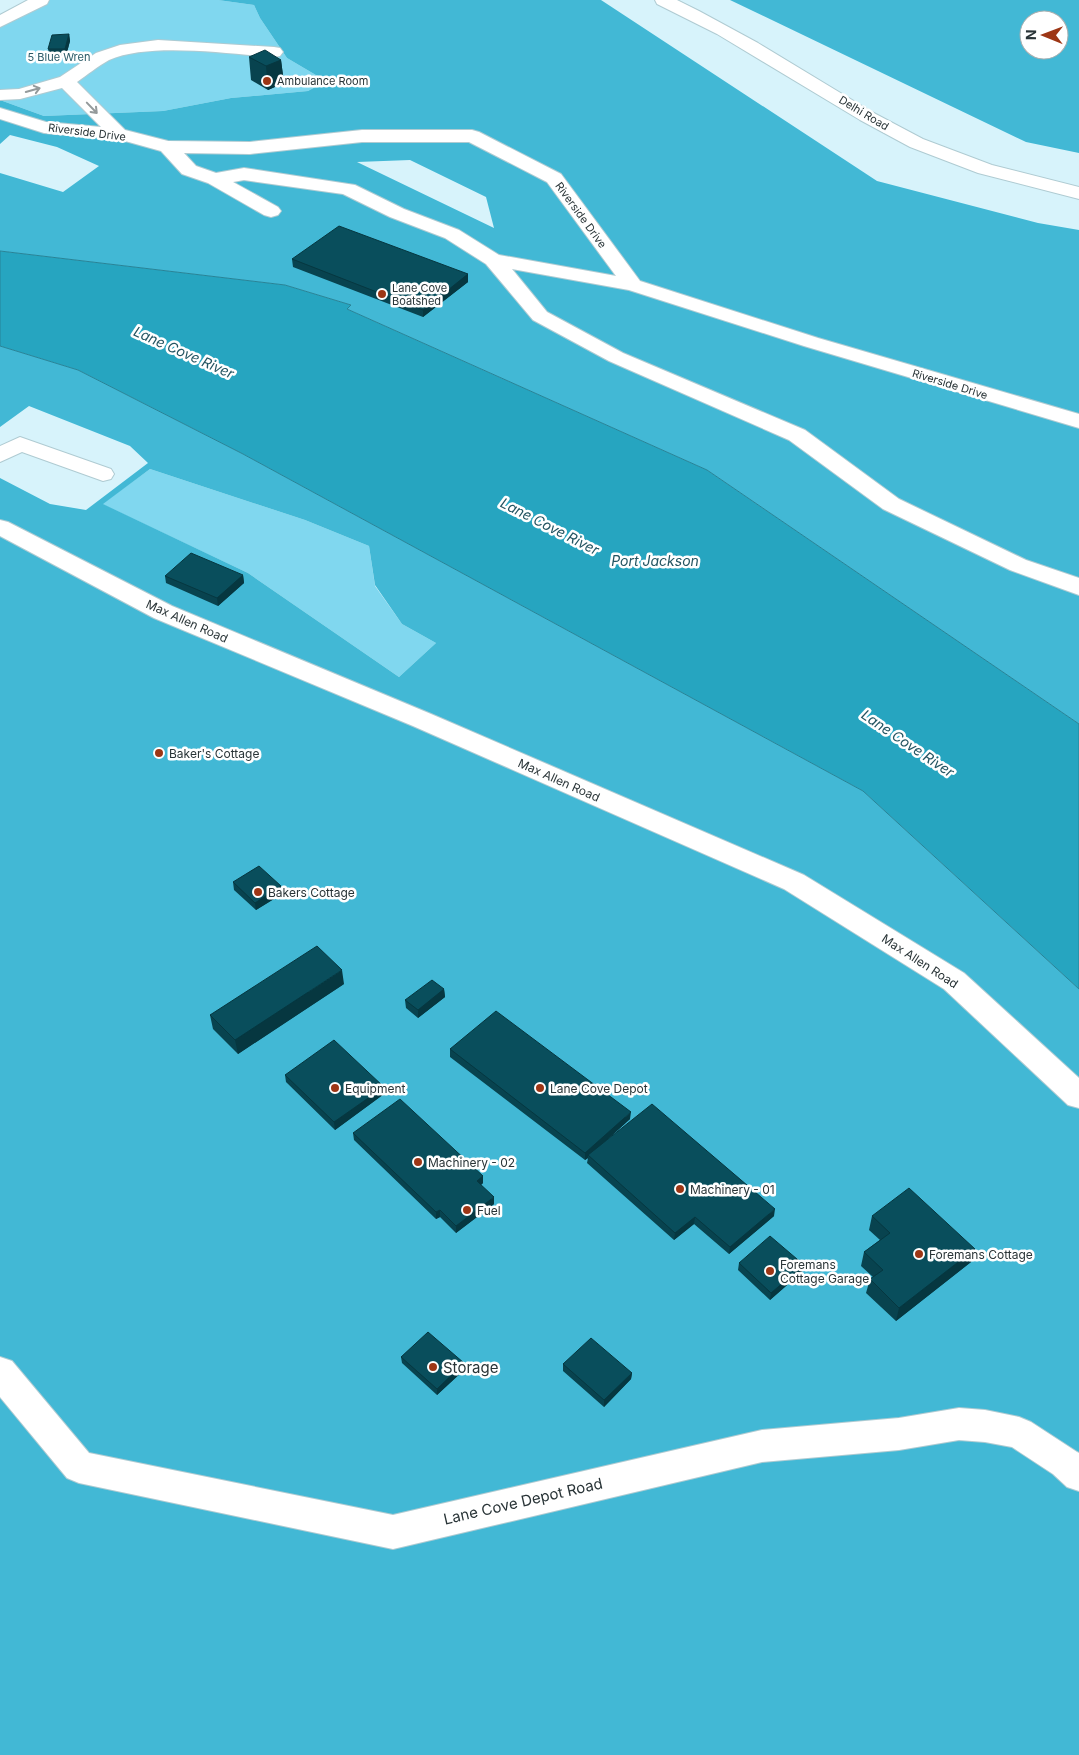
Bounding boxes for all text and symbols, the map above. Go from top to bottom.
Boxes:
north arrow [1019,10,1069,60]
text: N [1022,29,1039,40]
park label: 5 Blue Wren [28,50,91,64]
place label: Ambulance Room [277,74,368,88]
marker: Ambulance Room [261,75,273,87]
one-way arrow [25,85,41,95]
street label: Delhi Road [836,93,892,133]
one-way arrow [86,101,98,114]
street label: Riverside Drive [47,120,127,144]
street label: Riverside Drive [552,179,610,251]
place label: Lane Cove Boatshed [392,281,447,308]
marker: Lane Cove Boatshed [376,288,388,300]
water label: Lane Cove River [131,322,237,382]
street label: Riverside Drive [911,366,989,402]
water label: Lane Cove River [498,494,603,558]
water label: Port Jackson [611,552,699,569]
street label: Max Allen Road [144,596,230,646]
water label: Lane Cove River [858,706,958,781]
place label: Baker's Cottage [169,746,259,761]
marker: Baker's Cottage [153,747,165,759]
street label: Max Allen Road [516,755,602,805]
place label: Bakers Cottage [268,885,355,900]
marker: Bakers Cottage [252,886,264,898]
street label: Max Allen Road [879,931,961,991]
place label: Equipment [345,1081,406,1096]
place label: Lane Cove Depot [550,1081,648,1096]
marker: Equipment [329,1082,341,1094]
marker: Lane Cove Depot [534,1082,546,1094]
place label: Machinery - 02 [428,1155,515,1170]
marker: Machinery - 02 [412,1156,424,1168]
place label: Machinery - 01 [690,1182,775,1197]
marker: Machinery - 01 [674,1183,686,1195]
place label: Fuel [477,1203,501,1218]
marker: Fuel [461,1204,473,1216]
place label: Foremans Cottage [929,1247,1033,1262]
marker: Foremans Cottage [913,1248,925,1260]
place label: Foremans Cottage Garage [780,1257,869,1286]
marker: Foremans Cottage Garage [764,1265,776,1277]
place label: Storage [443,1358,498,1377]
marker: Storage [427,1361,439,1373]
street label: Lane Cove Depot Road [442,1473,604,1529]

